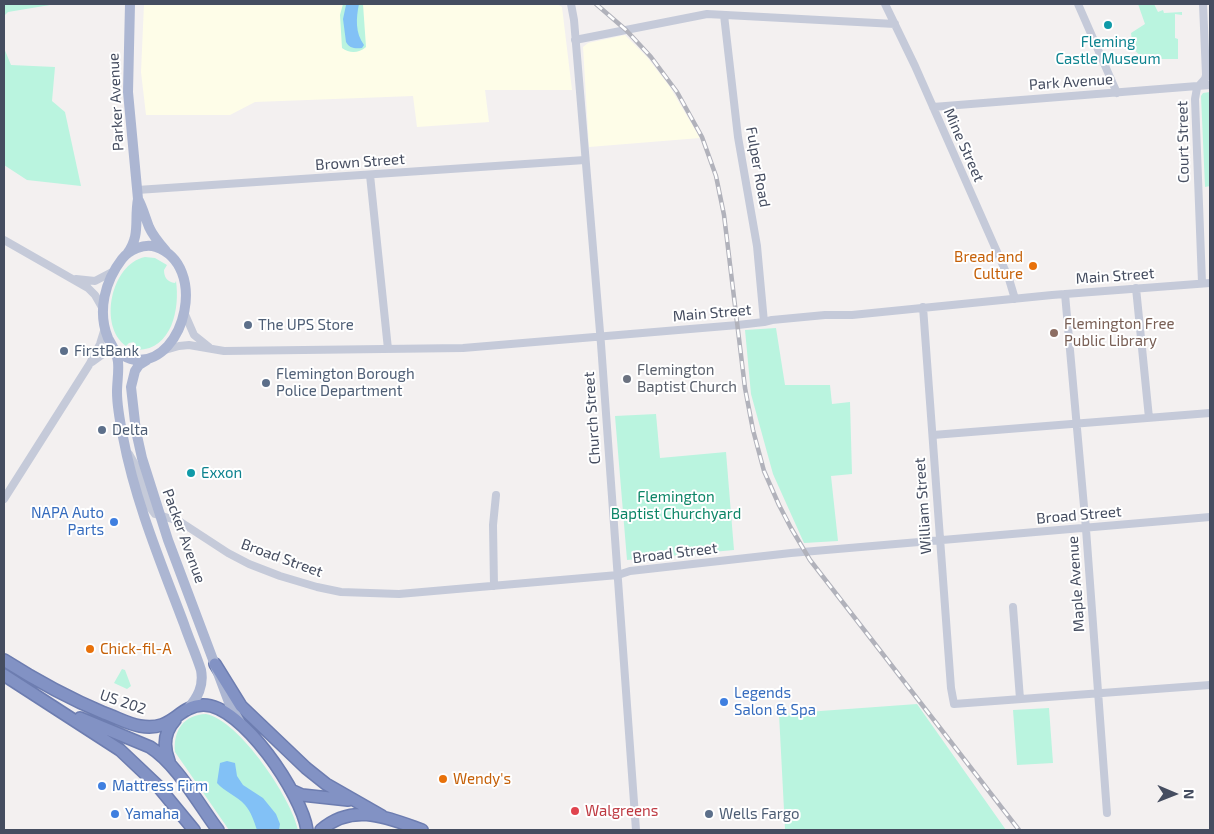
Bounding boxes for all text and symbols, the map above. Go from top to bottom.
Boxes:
marker: Fleming Castle Museum [1102,19,1114,31]
place label: Fleming Castle Museum [1055,33,1161,68]
street label: Parker Avenue [104,53,128,151]
street label: Park Avenue [1028,70,1114,94]
street label: Court Street [1173,101,1193,183]
street label: Mine Street [940,105,988,185]
street label: Fulper Road [742,125,774,209]
street label: Brown Street [315,150,405,174]
place label: Bread and Culture [954,248,1023,283]
marker: Bread and Culture [1027,260,1039,272]
street label: Main Street [1075,264,1155,288]
street label: Main Street [672,301,752,325]
place label: Flemington Free Public Library [1064,315,1175,350]
place label: The UPS Store [258,316,354,334]
marker: The UPS Store [242,319,254,331]
marker: Flemington Free Public Library [1048,327,1060,339]
place label: FirstBank [74,342,139,360]
marker: FirstBank [58,345,70,357]
place label: Flemington Baptist Church [637,361,737,396]
place label: Flemington Borough Police Department [276,365,415,400]
street label: Church Street [580,371,604,465]
marker: Flemington Baptist Church [621,373,633,385]
marker: Flemington Borough Police Department [260,377,272,389]
place label: Delta [112,421,148,439]
marker: Delta [96,424,108,436]
street label: William Street [911,457,935,555]
place label: Exxon [201,464,242,482]
marker: Exxon [185,467,197,479]
street label: Packer Avenue [159,486,209,586]
park label: Flemington Baptist Churchyard [611,488,741,523]
street label: Broad Street [1036,502,1122,528]
place label: NAPA Auto Parts [31,504,104,539]
marker: NAPA Auto Parts [108,516,120,528]
street label: Broad Street [239,535,325,581]
street label: Maple Avenue [1064,535,1088,633]
street label: Broad Street [631,539,719,567]
place label: Chick-fil-A [100,640,172,658]
marker: Chick-fil-A [84,643,96,655]
place label: Legends Salon & Spa [734,684,816,719]
street label: US 202 [98,686,148,718]
marker: Legends Salon & Spa [718,696,730,708]
north arrow [1149,769,1199,819]
place label: Wendy's [453,770,511,788]
marker: Wendy's [437,773,449,785]
place label: Mattress Firm [112,777,208,795]
marker: Mattress Firm [96,780,108,792]
text: N [1181,789,1198,799]
place label: Walgreens [585,802,658,820]
place label: Yamaha [125,805,179,823]
marker: Walgreens [569,805,581,817]
place label: Wells Fargo [719,805,800,823]
marker: Yamaha [109,808,121,820]
marker: Wells Fargo [703,808,715,820]

